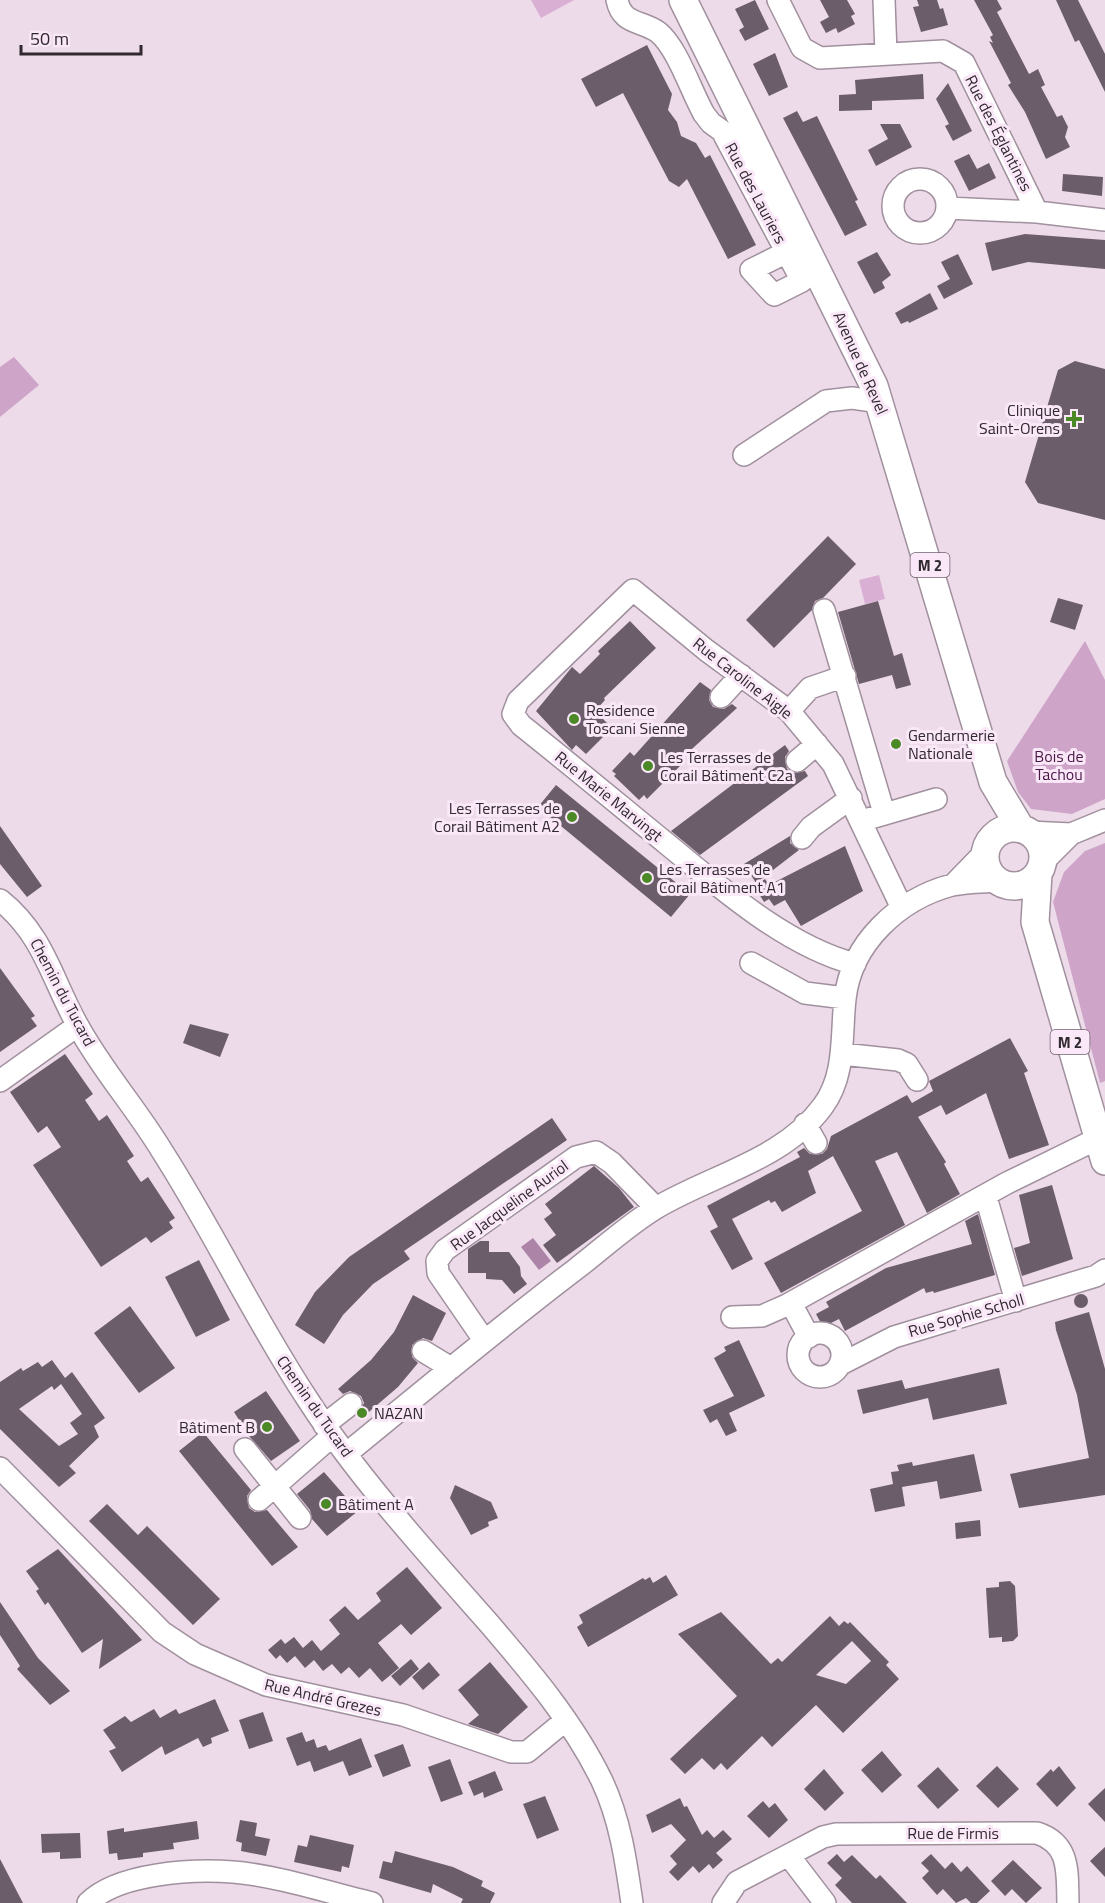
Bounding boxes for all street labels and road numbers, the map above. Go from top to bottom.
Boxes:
street label: Rue des Églantines [959,71,1039,195]
street label: Rue des Lauriers [719,138,793,248]
street label: Avenue de Revel [828,308,894,418]
road number: M 2 [910,553,950,577]
street label: Rue Caroline Aigle [688,631,798,725]
street label: Rue Marie Marvingt [550,745,668,847]
street label: Chemin du Tucard [24,934,102,1050]
road number: M 2 [1050,1030,1090,1054]
street label: Rue Jacqueline Auriol [445,1154,573,1256]
street label: Rue Sophie Scholl [905,1287,1027,1343]
street label: Chemin du Tucard [271,1350,359,1462]
street label: Rue André Grezes [262,1672,384,1722]
street label: Rue de Firmis [907,1821,999,1845]

